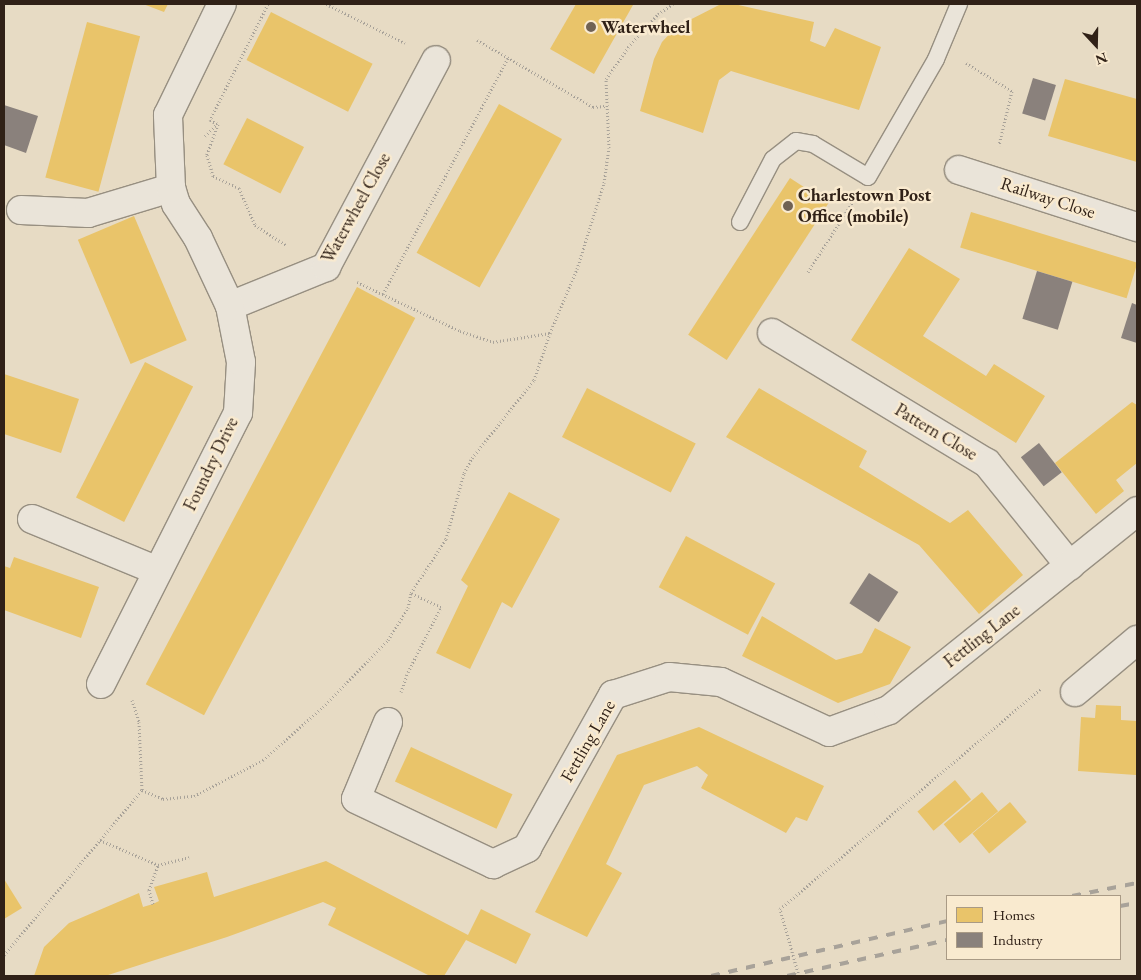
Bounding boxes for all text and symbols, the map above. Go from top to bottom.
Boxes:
place label: Waterwheel [601,16,690,38]
north arrow [1071,20,1121,70]
marker: Waterwheel [585,21,597,33]
text: N [1093,49,1110,69]
street label: Waterwheel Close [317,149,395,267]
street label: Railway Close [998,173,1098,223]
place label: Charlestown Post Office (mobile) [798,185,931,228]
marker: Charlestown Post Office (mobile) [782,200,794,212]
street label: Pattern Close [891,399,981,465]
street label: Foundry Drive [179,414,243,514]
street label: Fettling Lane [940,600,1024,672]
street label: Fettling Lane [556,696,620,786]
legend [946,895,1121,960]
text: Homes [993,905,1035,924]
text: Industry [993,930,1043,949]

